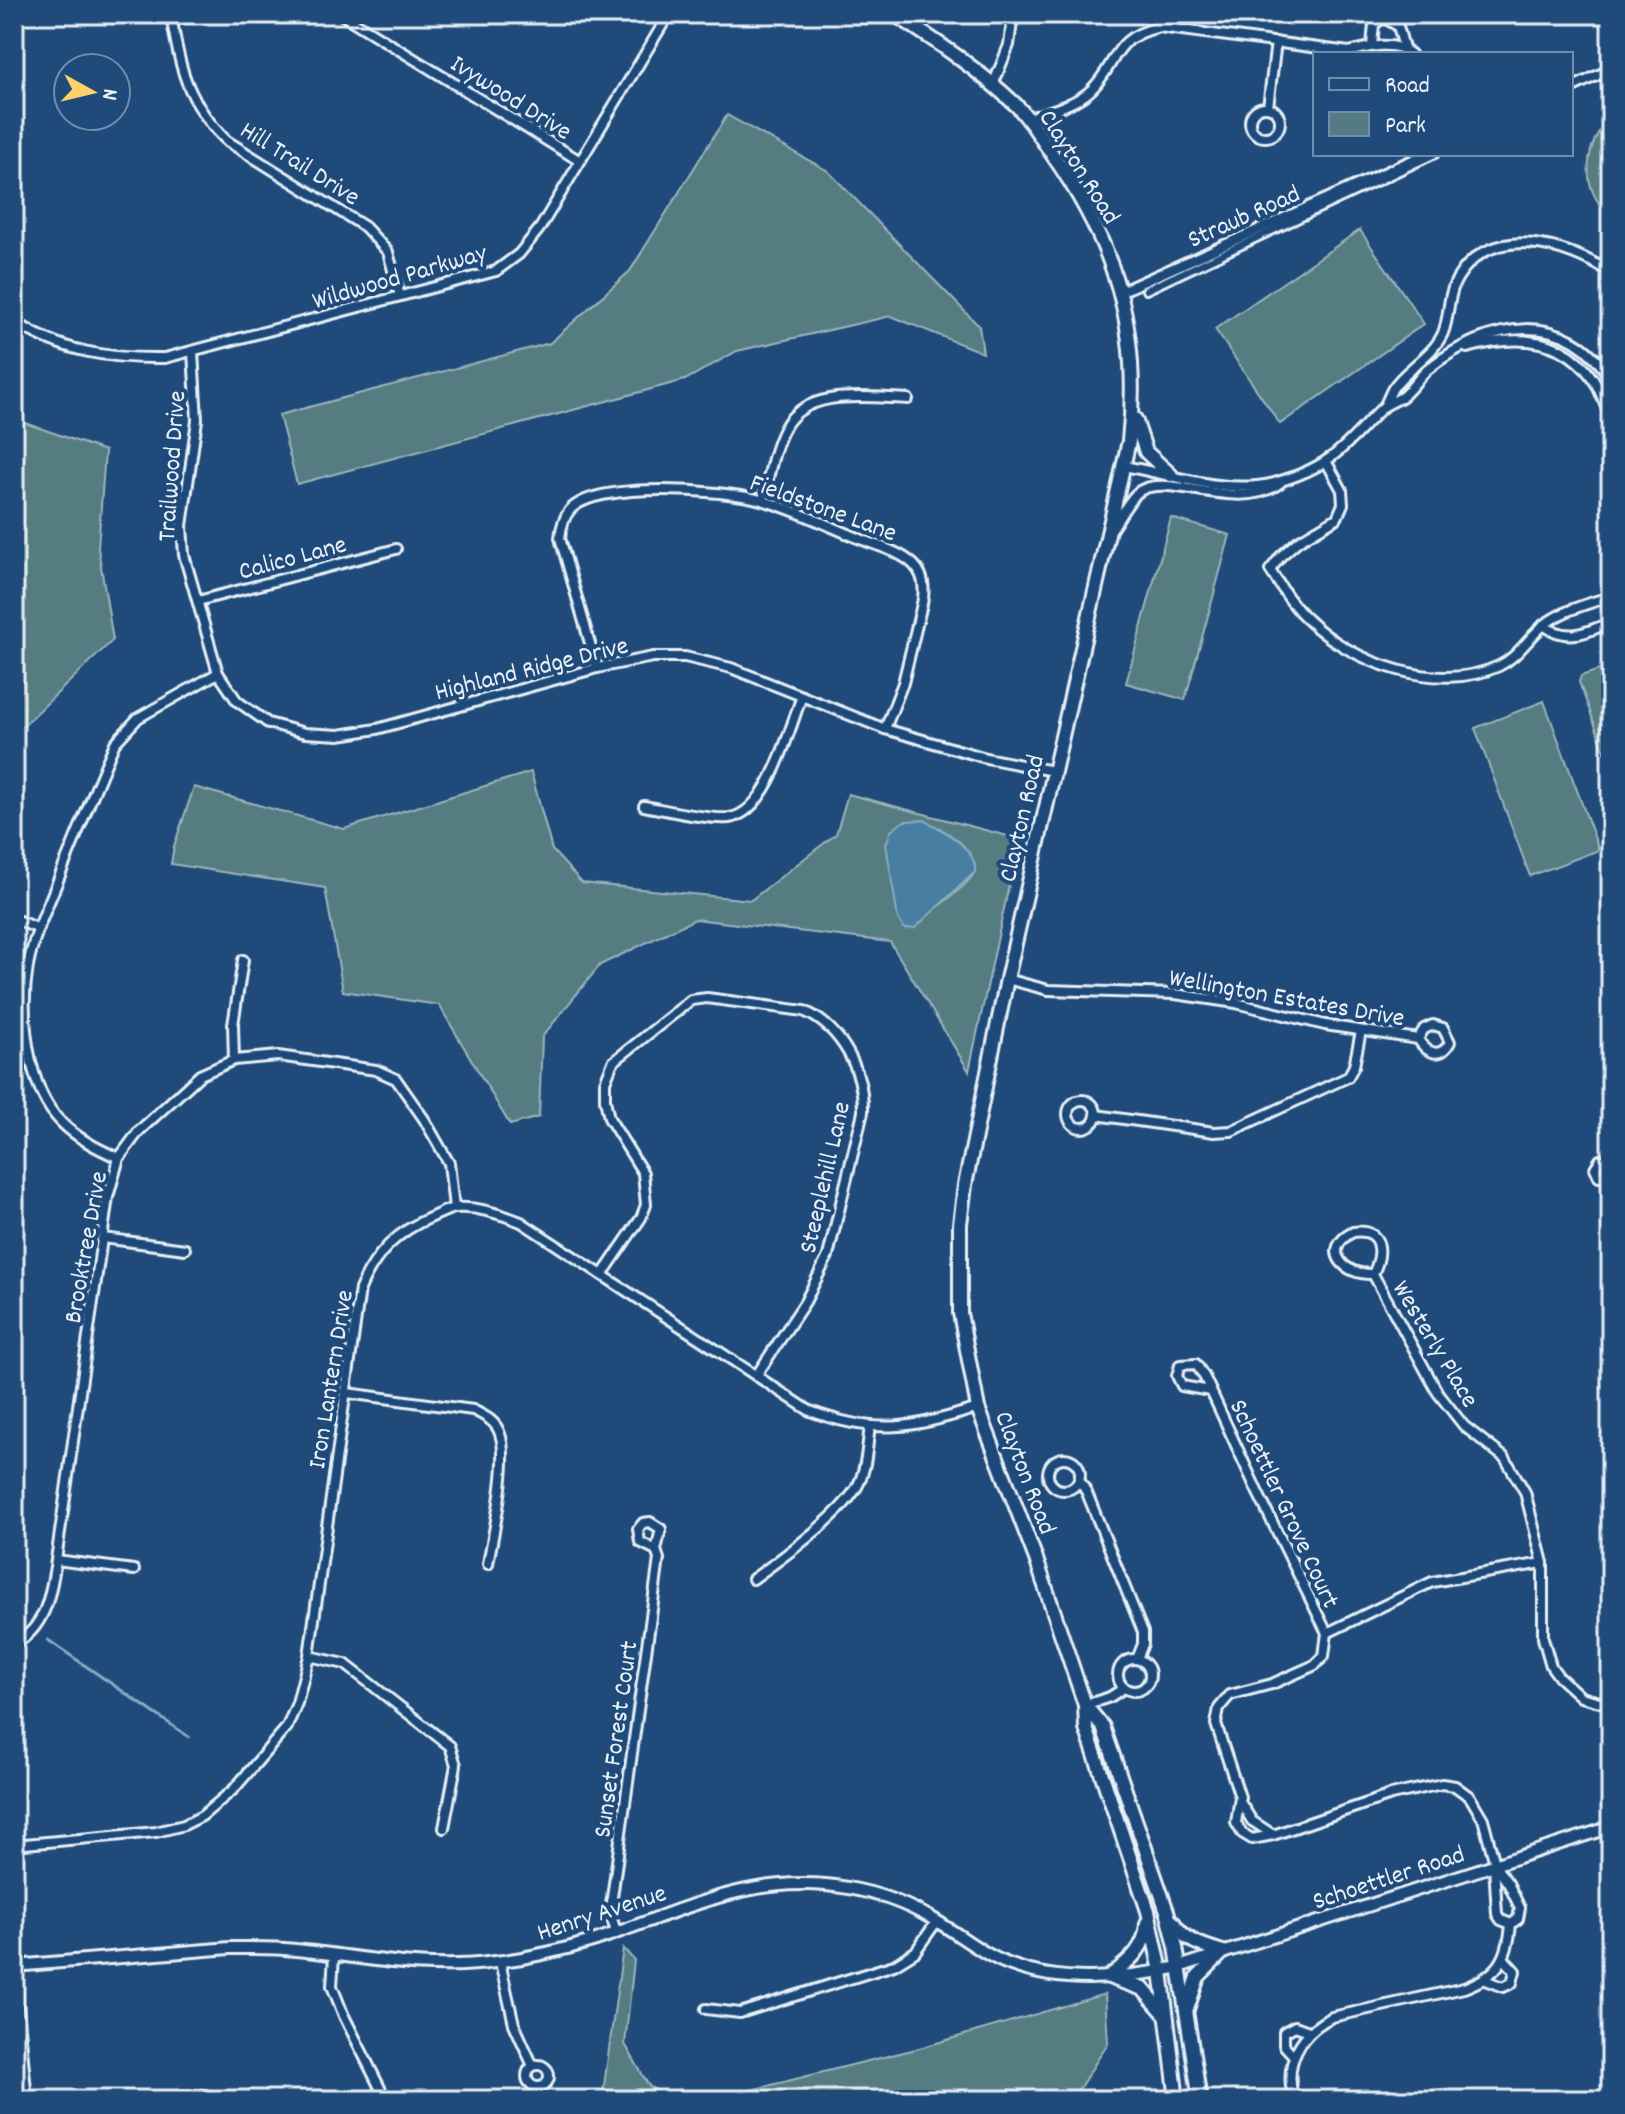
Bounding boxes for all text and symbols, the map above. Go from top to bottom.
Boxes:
street label: Ivywood Drive [442,47,578,151]
north arrow [52,52,132,132]
legend [1313,52,1573,156]
text: Road [1385,70,1430,104]
text: N [92,87,124,102]
street label: Clayton Road [1028,103,1128,233]
text: Park [1385,110,1426,144]
street label: Hill Trail Drive [232,113,366,217]
street label: Straub Road [1182,177,1307,259]
street label: Wildwood Parkway [308,236,492,321]
street label: Trailwood Drive [150,389,197,543]
street label: Fieldstone Lane [744,466,901,553]
street label: Calico Lane [235,527,351,592]
street label: Highland Ridge Drive [431,628,633,712]
street label: Clayton Road [991,752,1056,886]
street label: Wellington Estates Drive [1166,961,1407,1038]
street label: Steeplehill Lane [791,1098,862,1257]
street label: Brooktree Drive [56,1169,119,1327]
street label: Westerly Place [1381,1274,1487,1416]
street label: Iron Lantern Drive [300,1287,365,1472]
street label: Schoettler Grove Court [1218,1394,1348,1615]
street label: Clayton Road [983,1406,1064,1540]
street label: Sunset Forest Court [585,1638,650,1840]
street label: Schoettler Road [1308,1837,1470,1921]
street label: Henry Avenue [533,1876,672,1953]

